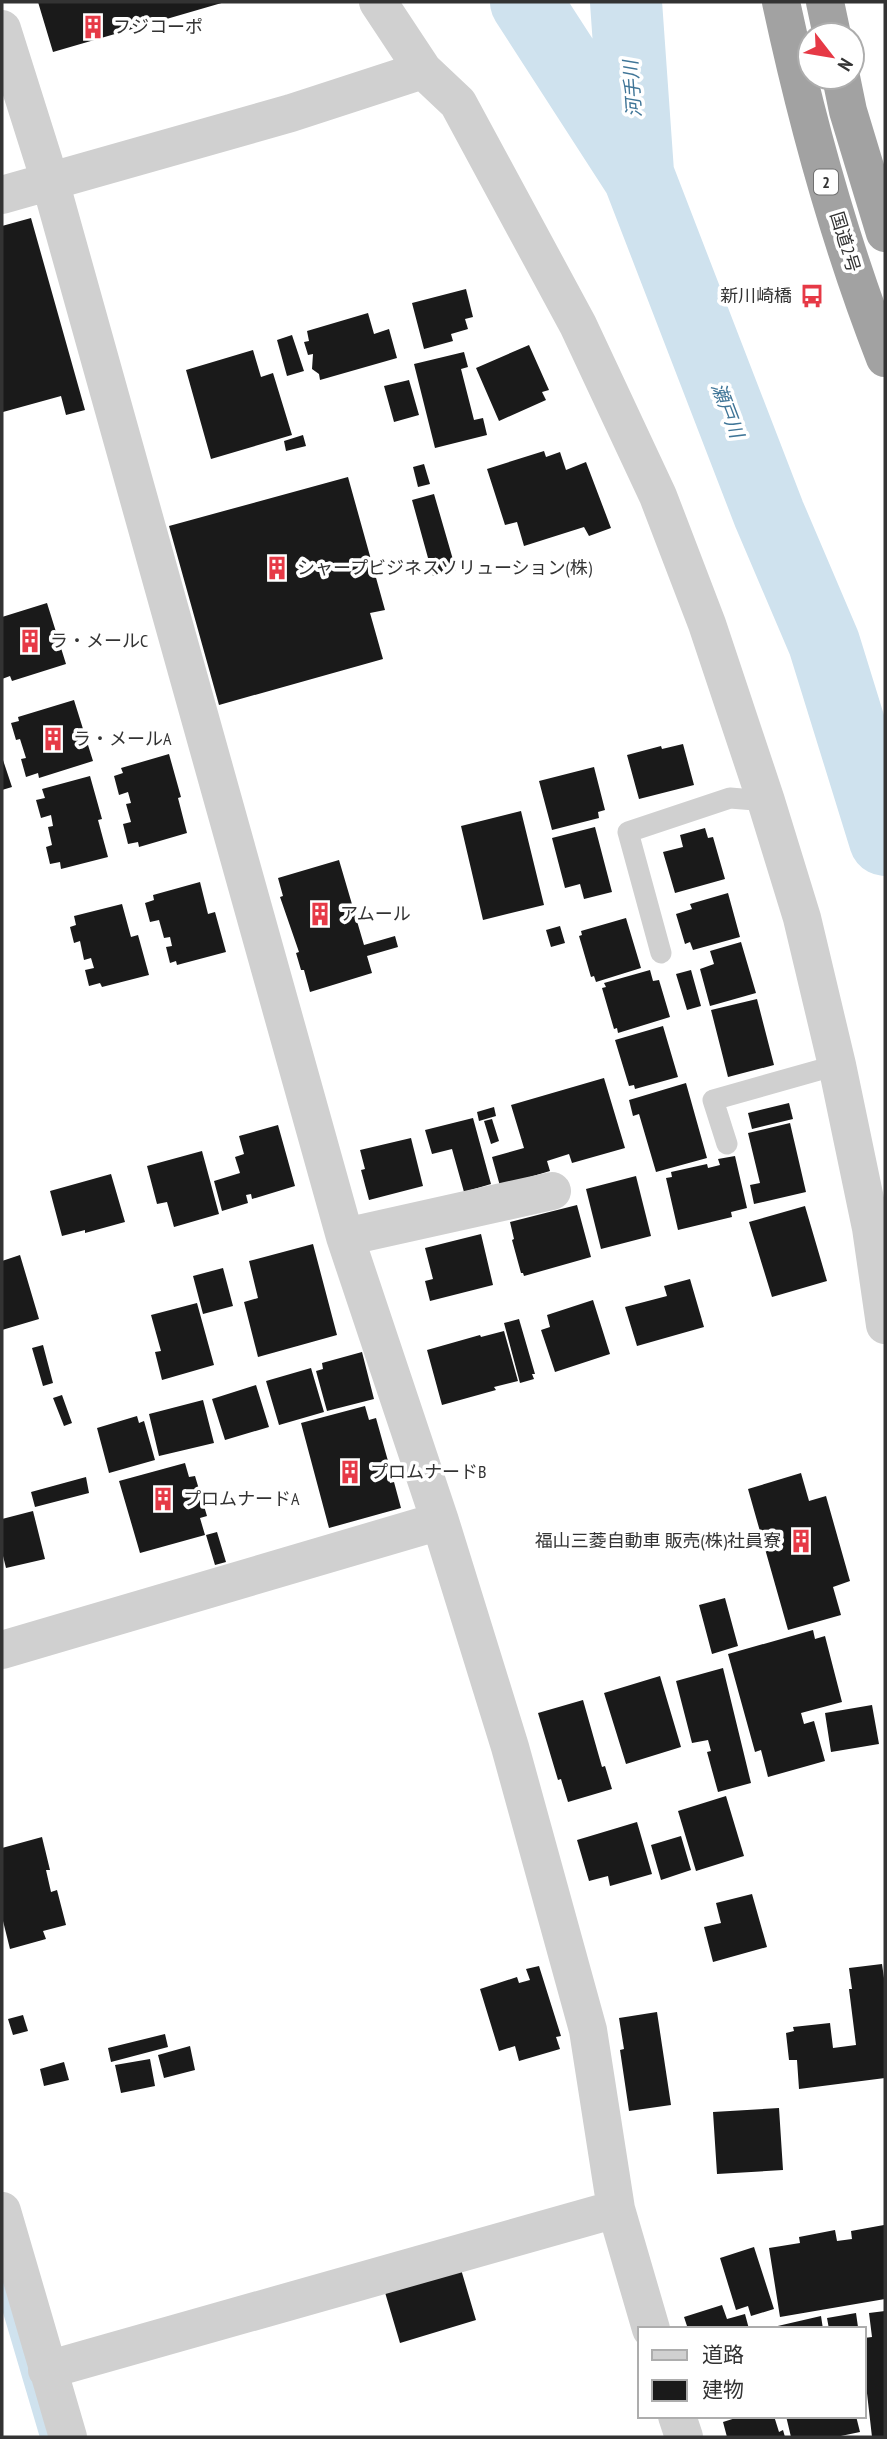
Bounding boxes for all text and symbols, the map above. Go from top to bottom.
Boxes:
building icon: フジコーポ [79,13,107,41]
place label: フジコーポ [113,15,203,38]
north arrow [796,21,866,91]
text: N [833,54,859,75]
water label: 河手川 [618,58,646,118]
road number: 2 [814,170,838,194]
street label: 国道2号 [825,209,866,275]
bus stop icon: 新川崎橋 [798,282,826,310]
place label: 新川崎橋 [720,284,792,307]
water label: 瀬戸川 [707,379,750,443]
building icon: シャープビジネスソリューション(株) [263,554,291,582]
place label: シャープビジネスソリューション(株) [297,556,593,579]
building icon: ラ・メールC [16,627,44,655]
place label: ラ・メールC [50,629,148,652]
building icon: ラ・メールA [39,725,67,753]
place label: ラ・メールA [73,727,172,750]
building icon: アムール [306,900,334,928]
place label: アムール [340,902,411,925]
building icon: プロムナードB [336,1458,364,1486]
place label: プロムナードB [370,1460,486,1483]
building icon: プロムナードA [149,1485,177,1513]
place label: プロムナードA [183,1487,300,1510]
building icon: 福山三菱自動車 販売(株)社員寮 [787,1527,815,1555]
place label: 福山三菱自動車 販売(株)社員寮 [535,1529,781,1552]
legend [638,2327,866,2418]
text: 道路 [702,2341,744,2368]
text: 建物 [702,2376,744,2403]

